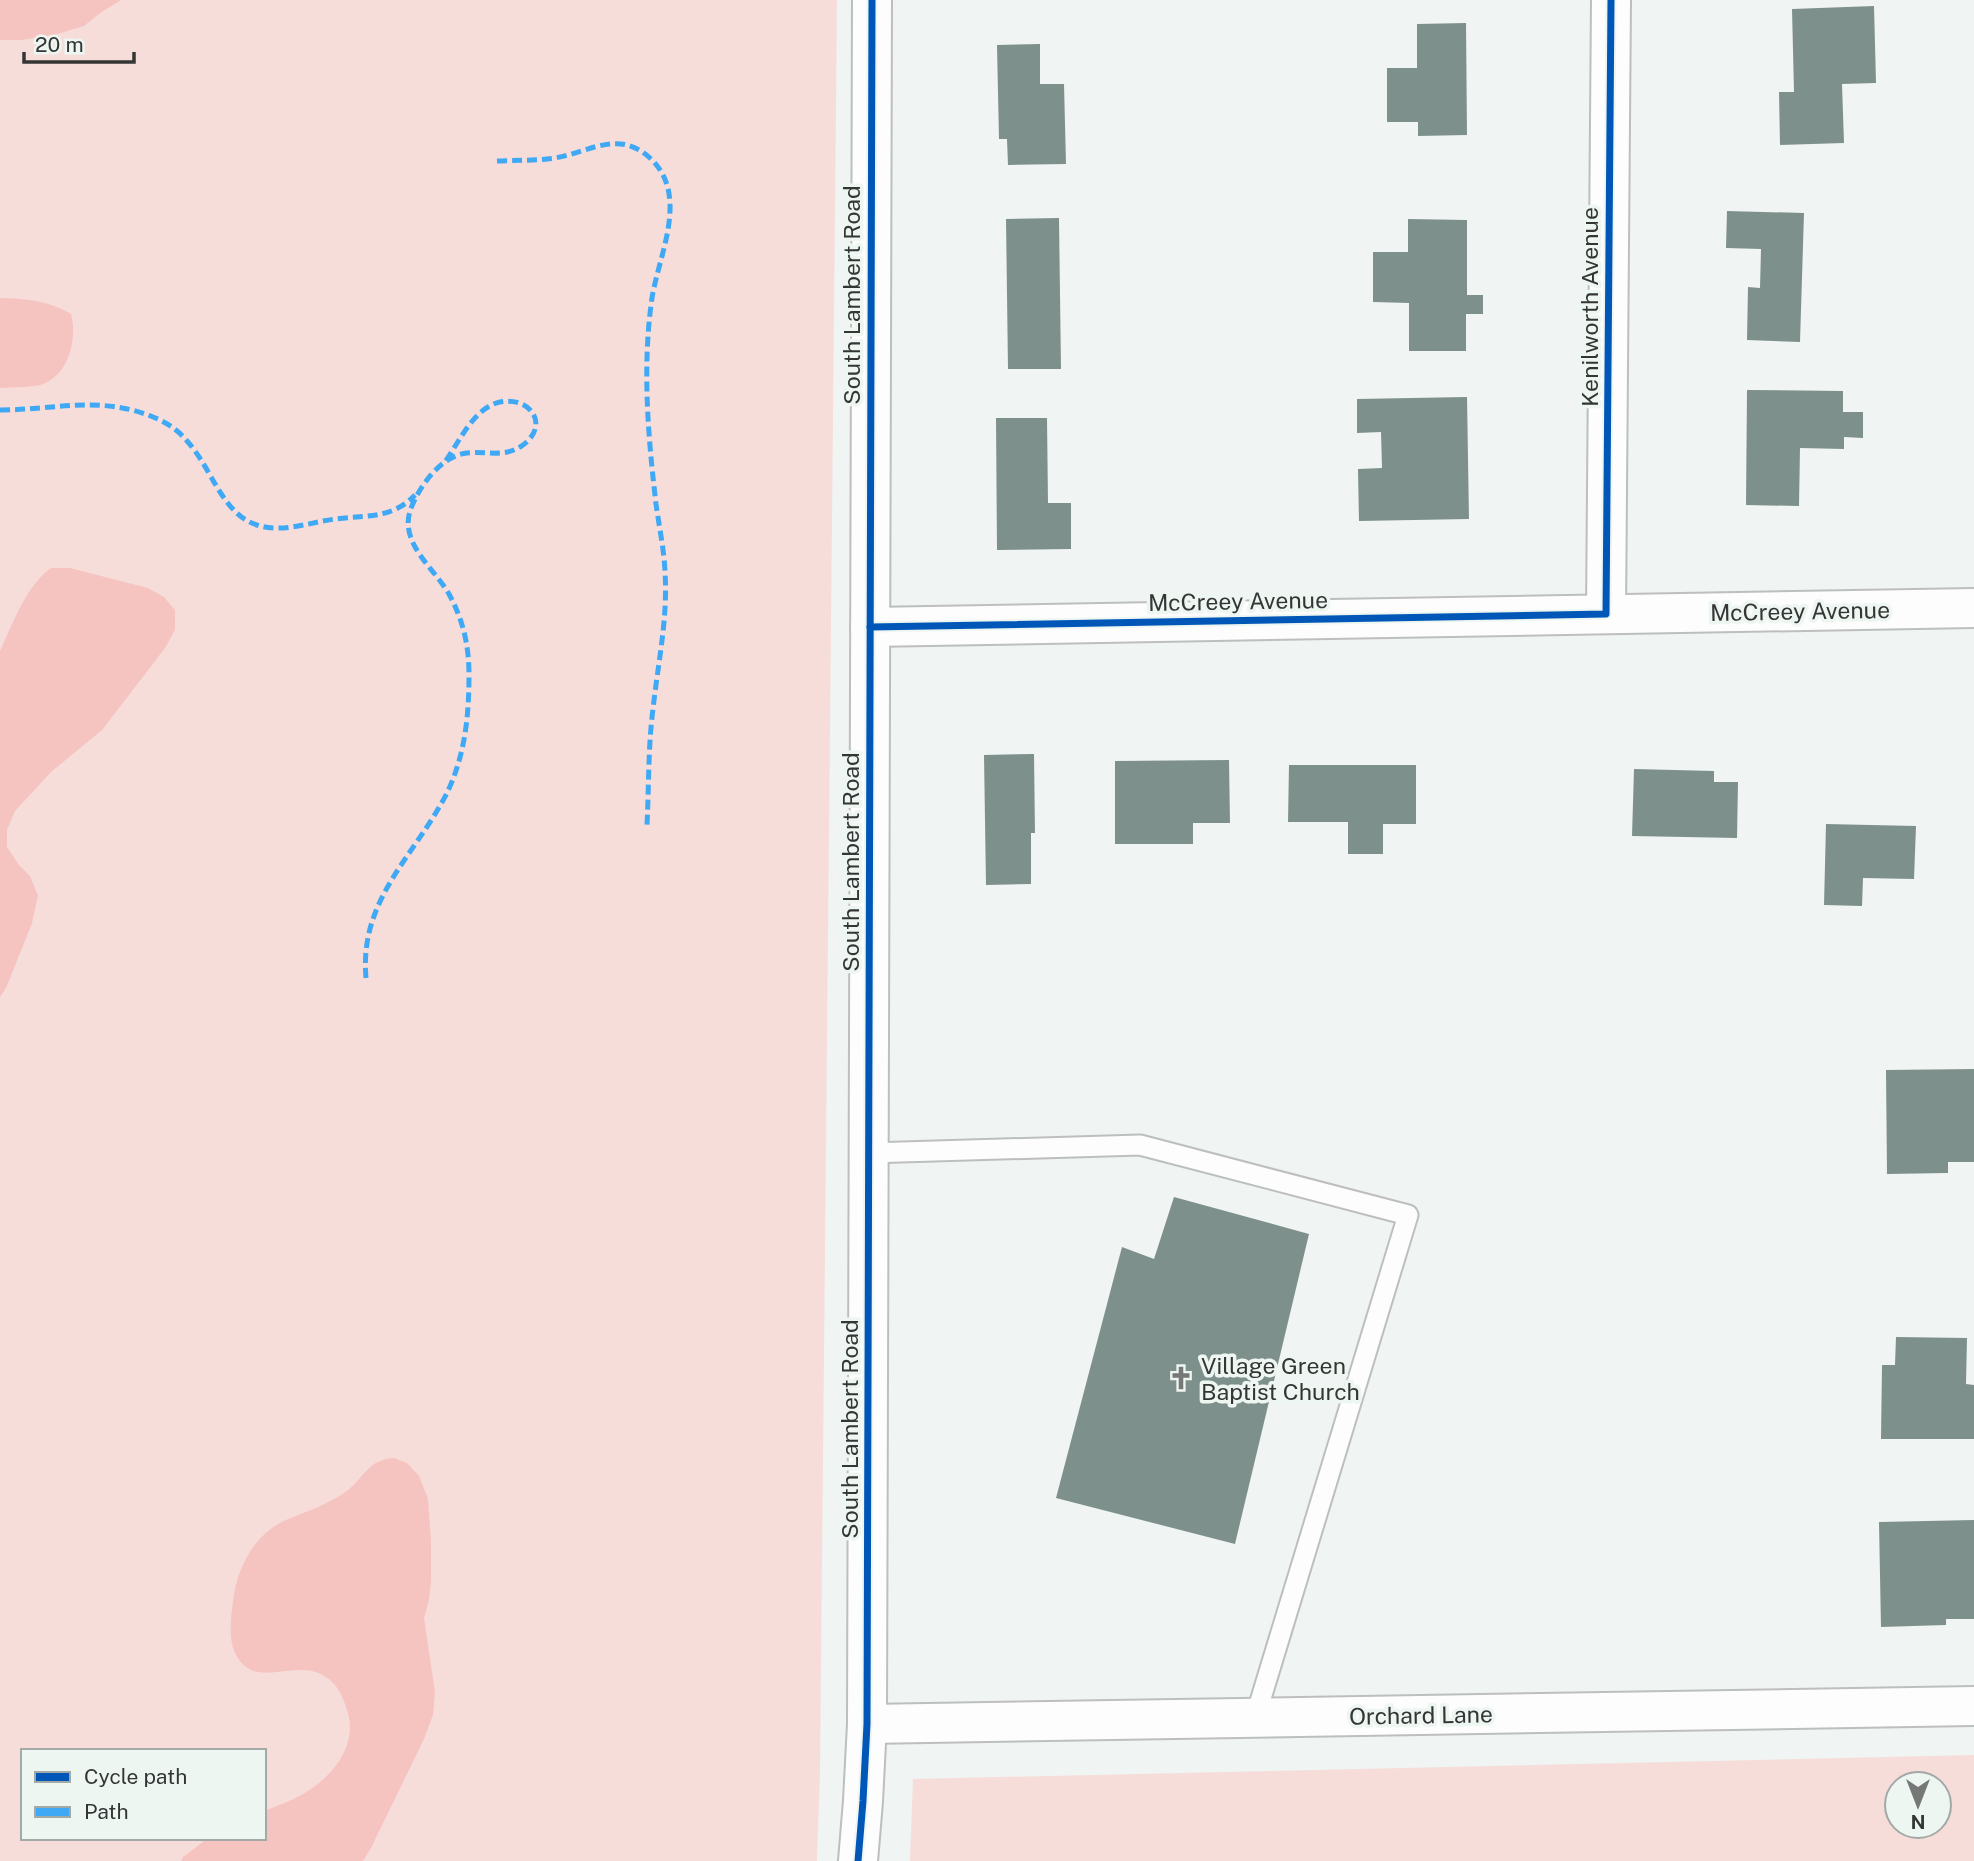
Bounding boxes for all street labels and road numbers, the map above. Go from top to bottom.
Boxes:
street label: South Lambert Road [838,185,865,405]
street label: Kenilworth Avenue [1576,207,1603,407]
street label: McCreey Avenue [1148,586,1328,616]
street label: McCreey Avenue [1710,596,1890,626]
street label: South Lambert Road [837,752,864,972]
street label: South Lambert Road [836,1319,863,1539]
street label: Orchard Lane [1349,1700,1493,1730]

